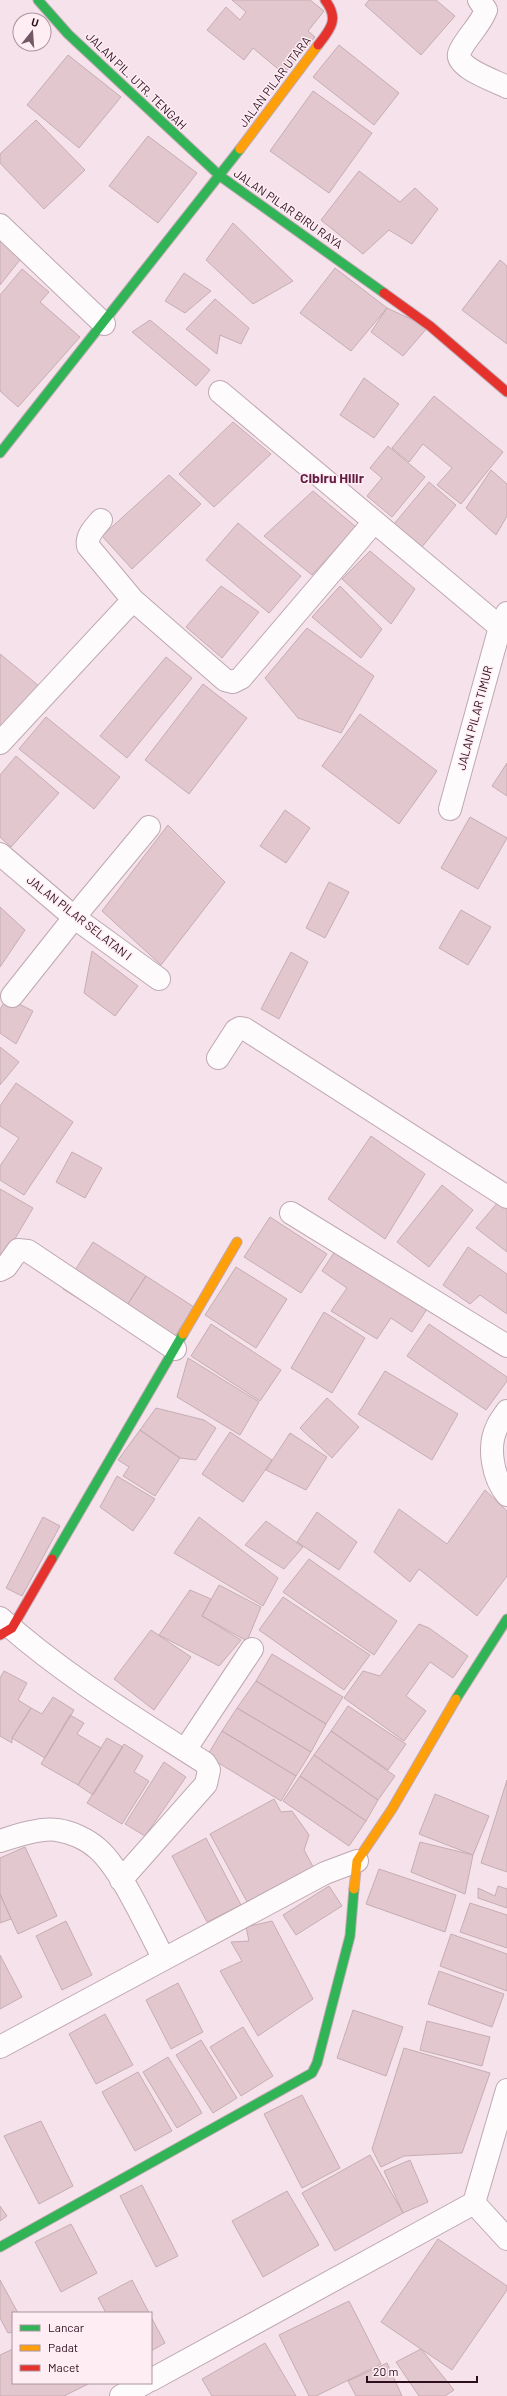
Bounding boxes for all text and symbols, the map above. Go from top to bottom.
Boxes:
north arrow [12,12,52,52]
text: U [30,15,40,29]
street label: JALAN PIL. UTR. TENGAH [84,29,190,132]
street label: JALAN PILAR UTARA [235,33,313,130]
street label: JALAN PILAR BIRU RAYA [232,165,346,251]
district label: Cibiru Hilir [300,469,365,486]
street label: JALAN PILAR TIMUR [453,664,495,771]
street label: JALAN PILAR SELATAN I [24,872,135,962]
legend [12,2312,152,2384]
text: Lancar [48,2320,85,2334]
text: Padat [48,2340,78,2354]
scale bar [367,2358,477,2384]
text: Macet [48,2360,80,2374]
text: 20 m [373,2364,399,2378]

